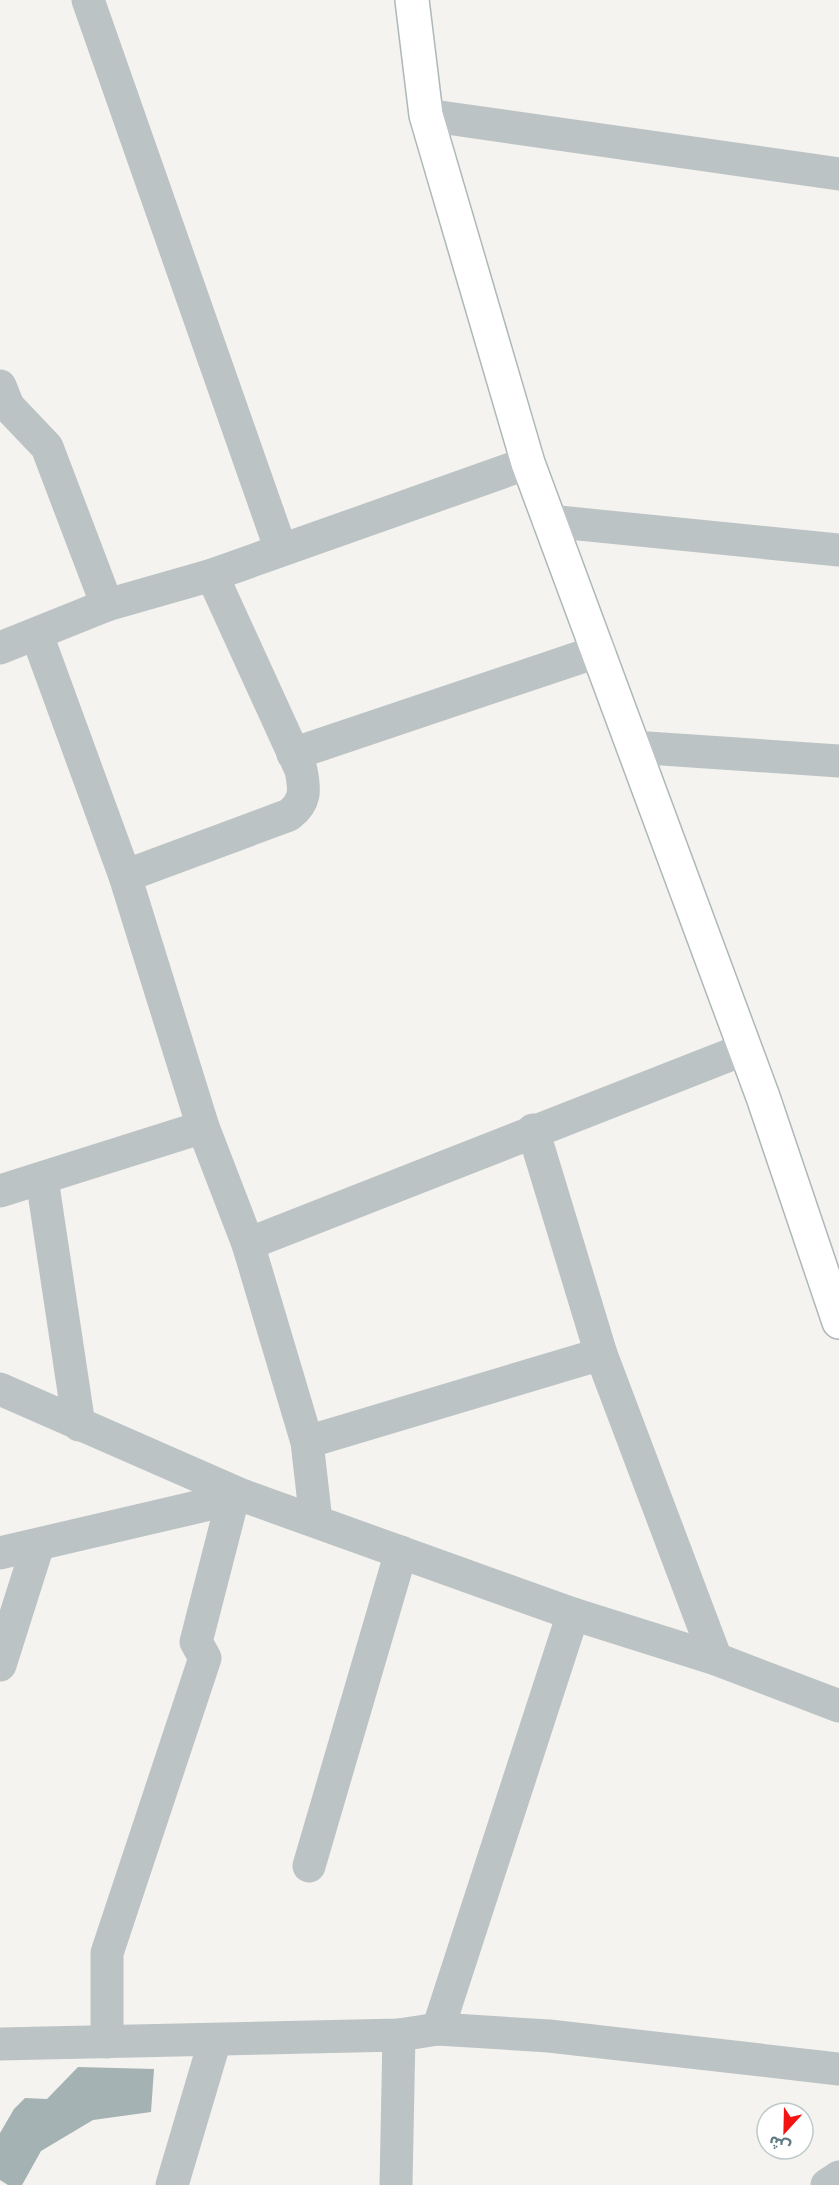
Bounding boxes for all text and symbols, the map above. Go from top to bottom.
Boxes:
north arrow [755,2101,815,2161]
text: ش [766,2132,793,2157]

